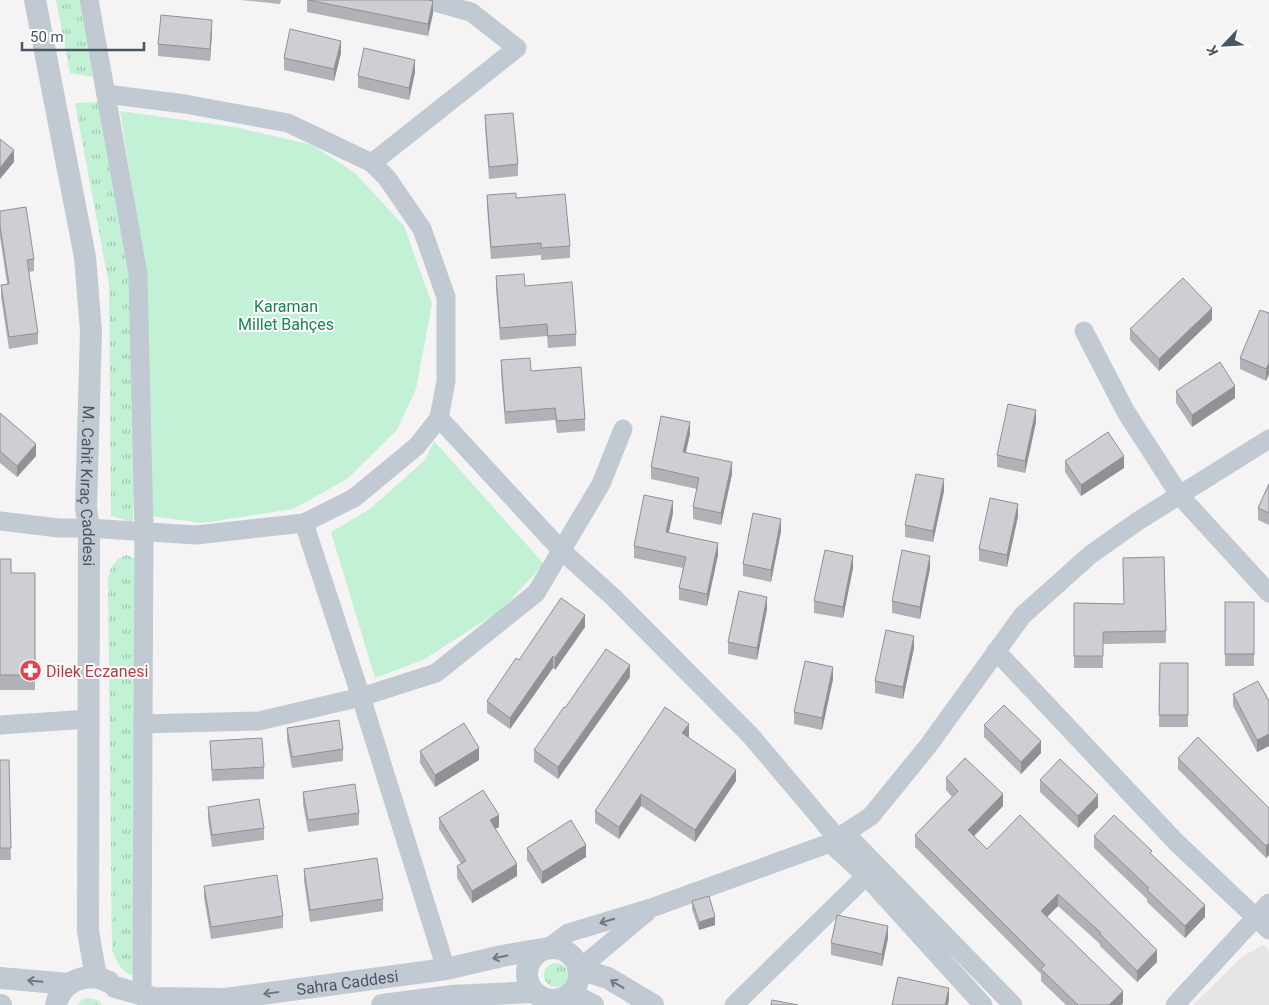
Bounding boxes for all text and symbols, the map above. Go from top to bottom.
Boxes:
scale bar [22,20,145,52]
north arrow [1199,20,1249,70]
text: 50 m [30,28,64,46]
text: K [1203,43,1221,58]
park label: Karaman Millet Bahçes [238,297,334,334]
street label: M. Cahit Kıraç Caddesi [76,405,98,566]
pharmacy icon: Dilek Eczanesi [18,659,42,683]
place label: Dilek Eczanesi [46,662,148,681]
one-way arrow [600,916,616,926]
one-way arrow [493,952,509,962]
street label: Sahra Caddesi [295,967,400,999]
one-way arrow [27,976,43,986]
one-way arrow [611,978,625,988]
one-way arrow [263,988,279,998]

